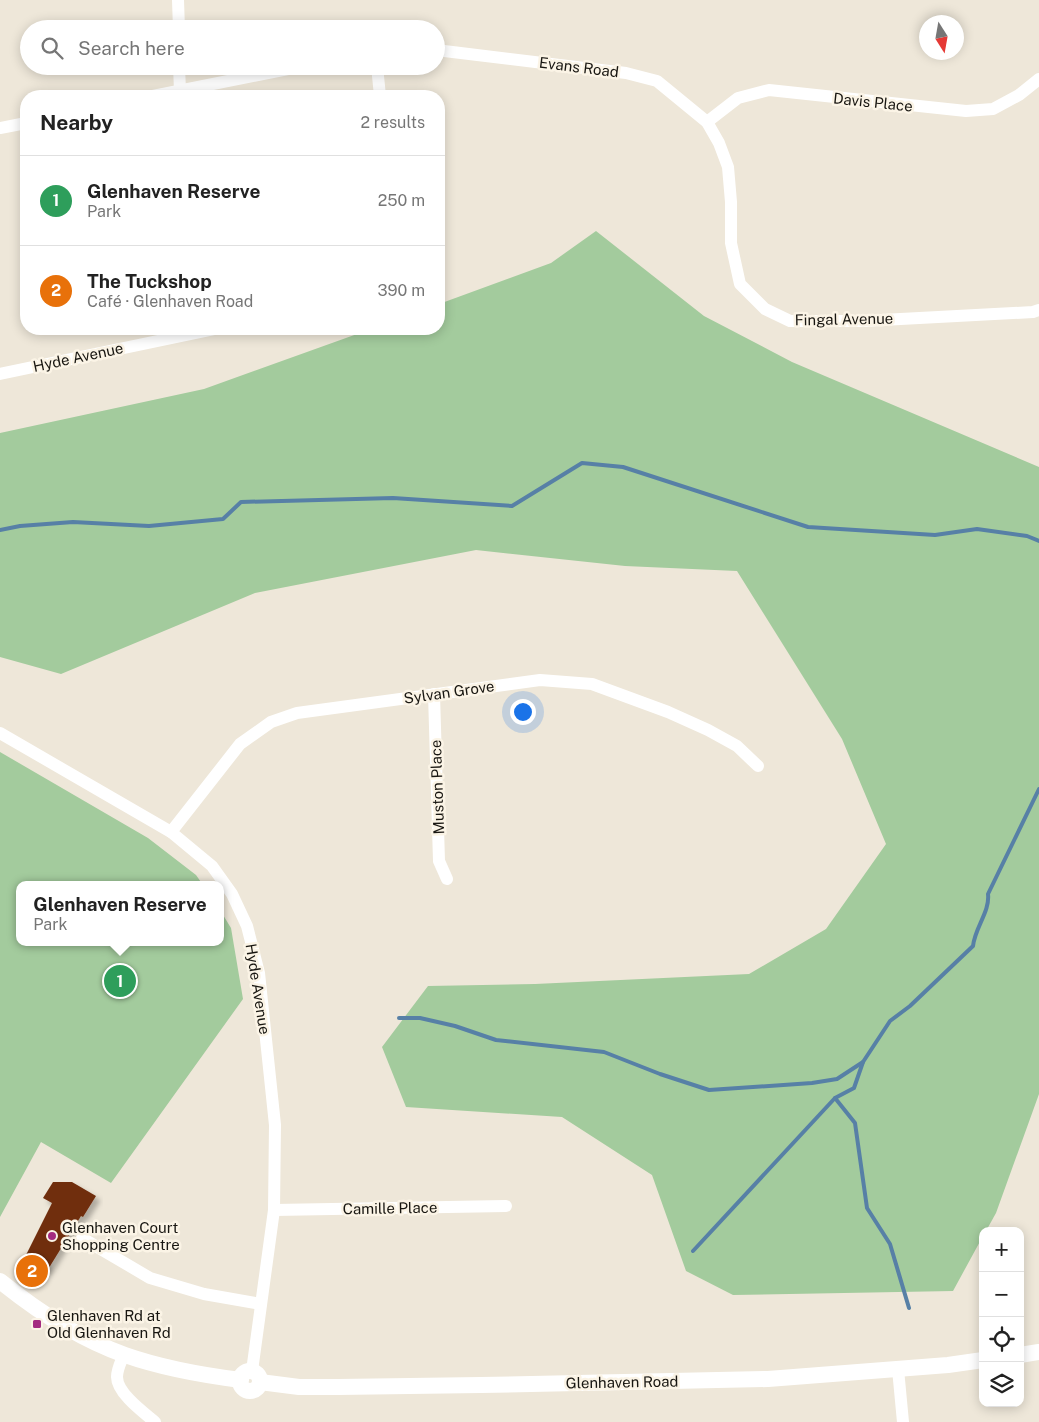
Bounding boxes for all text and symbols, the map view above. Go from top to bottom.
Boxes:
north arrow [919,15,964,60]
search box [20,20,445,75]
icon: search [38,34,66,62]
text: Search here [78,37,185,59]
street label: Evans Road [538,54,620,80]
street label: Davis Place [832,89,914,115]
text: Nearby [40,110,113,135]
text: 2 results [360,113,425,132]
text: Glenhaven Reserve [87,180,260,202]
text: 1 [53,191,59,210]
text: 250 m [378,191,425,210]
text: Park [87,202,121,221]
text: The Tuckshop [87,270,212,292]
text: 2 [51,281,61,300]
text: 390 m [378,281,425,300]
text: Café · Glenhaven Road [87,292,253,311]
street label: Fingal Avenue [795,310,893,328]
street label: Hyde Avenue [31,339,125,375]
street label: Sylvan Grove [403,677,495,707]
your location [510,699,536,725]
street label: Muston Place [427,739,447,835]
popup [16,881,224,946]
text: Glenhaven Reserve [33,893,207,915]
text: Park [33,915,67,934]
street label: Hyde Avenue [242,942,274,1036]
pin: 1 [104,962,136,1000]
street label: Camille Place [342,1199,438,1217]
place label: Glenhaven Court Shopping Centre [62,1219,180,1253]
map controls [979,1227,1024,1407]
button: + [979,1227,1024,1272]
marker: Glenhaven Court Shopping Centre [46,1230,58,1242]
pin: 2 [16,1252,48,1290]
button: − [979,1272,1024,1317]
place label: Glenhaven Rd at Old Glenhaven Rd [47,1307,171,1341]
button: locate [979,1317,1024,1362]
marker: Glenhaven Rd at Old Glenhaven Rd [31,1318,43,1330]
button: layers [979,1362,1024,1407]
street label: Glenhaven Road [566,1373,678,1391]

